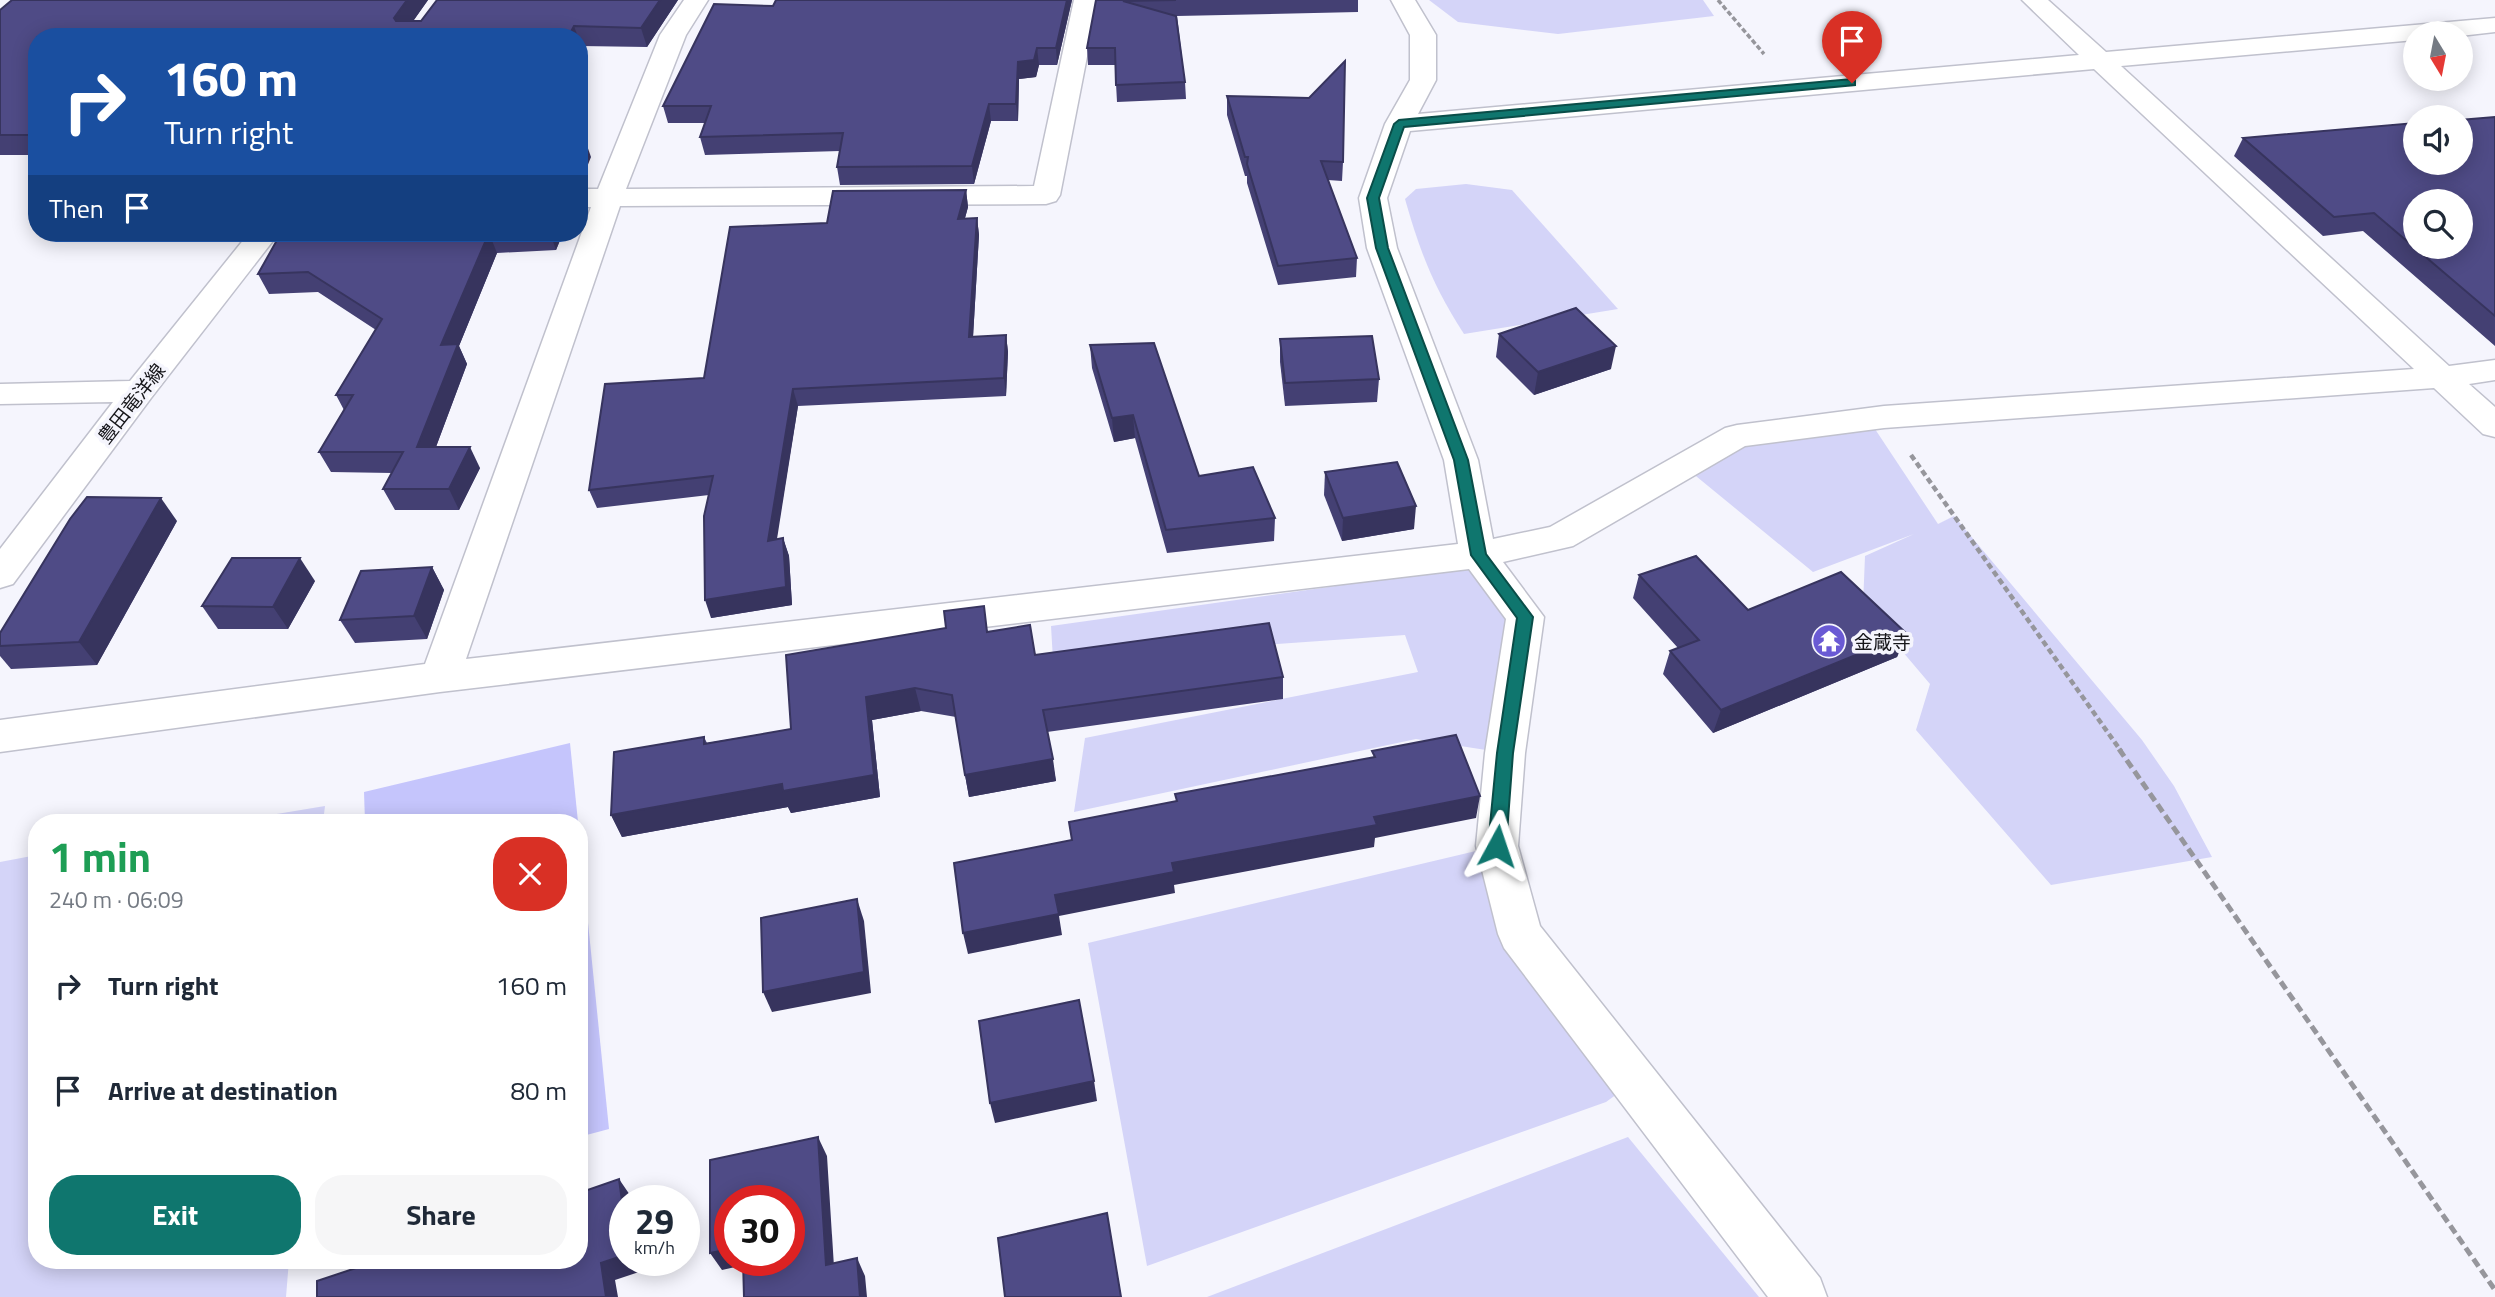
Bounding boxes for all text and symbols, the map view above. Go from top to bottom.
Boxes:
pin [1822,11,1882,83]
north arrow [2403,21,2473,91]
map controls [2403,21,2473,259]
icon: arrive [1833,22,1871,60]
text: 160 m [164,40,298,115]
icon: right [49,56,140,147]
button: sound [2403,105,2473,175]
text: Turn right [164,108,293,156]
text: Then [49,189,104,228]
icon: arrive [118,189,156,227]
button: search [2403,189,2473,259]
street label: 豊田竜洋線 [90,357,172,449]
temple icon: 金蔵寺 [1810,622,1848,660]
place label: 金蔵寺 [1854,627,1911,656]
position arrow [1460,809,1534,883]
text: 1 min [49,824,151,888]
button: close [493,837,567,911]
text: 240 m · 06:09 [49,882,184,917]
text: Turn right [108,966,219,1005]
text: 160 m [496,966,567,1005]
icon: right [49,967,87,1005]
text: Arrive at destination [108,1071,338,1110]
text: 80 m [510,1071,567,1110]
icon: arrive [49,1072,87,1110]
button: Exit [49,1175,301,1255]
button: Share [315,1175,567,1255]
speed limit sign: 30 [714,1185,805,1276]
text: 29 [635,1194,674,1248]
text: km/h [634,1234,675,1261]

